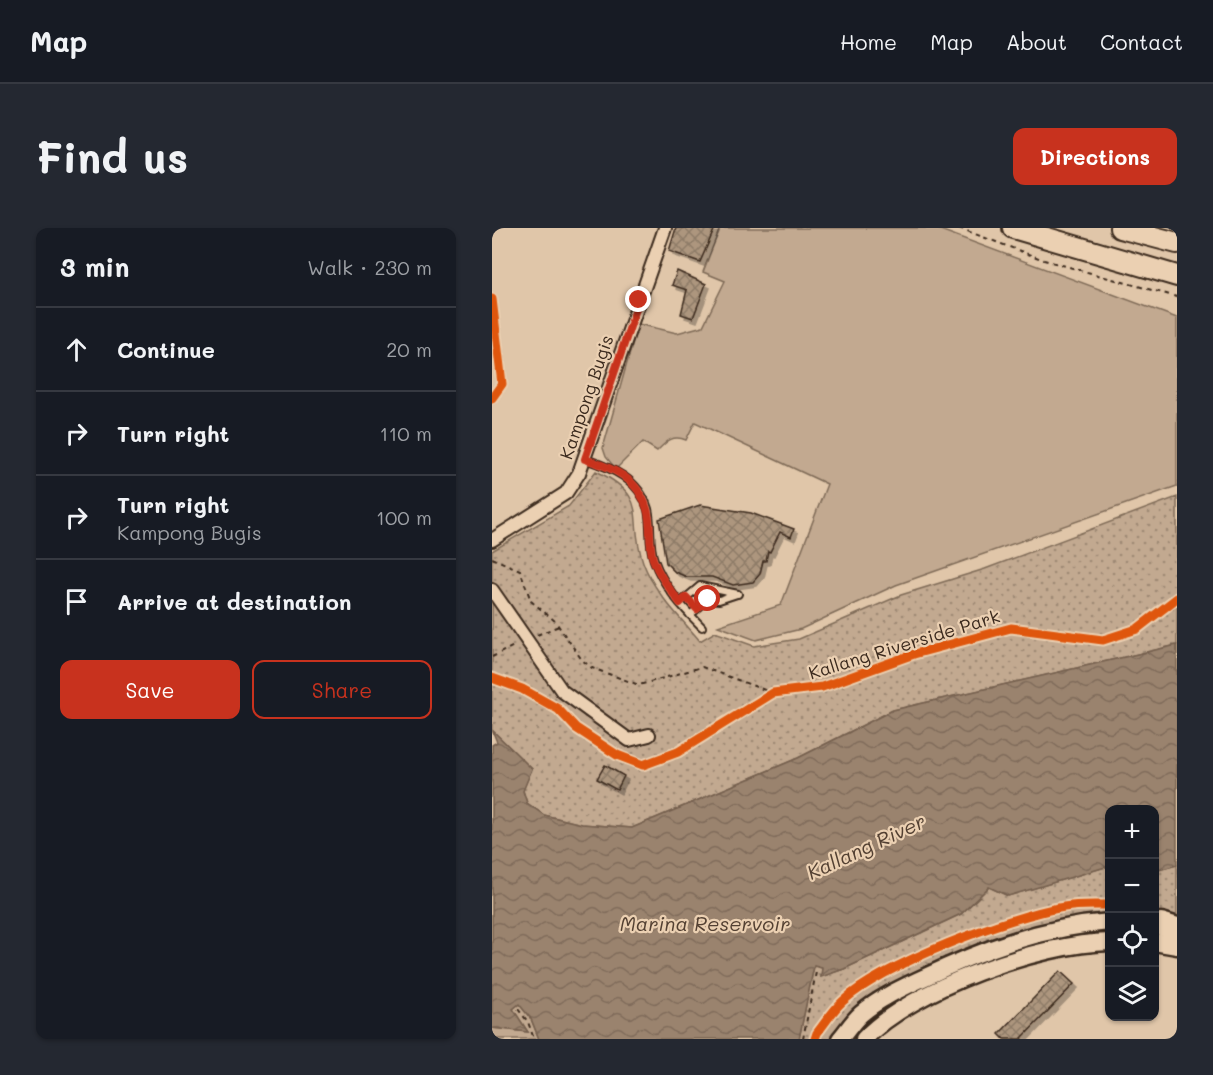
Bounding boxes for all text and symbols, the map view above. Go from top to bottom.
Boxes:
text: Map [30,23,87,59]
text: Home [840,28,897,55]
text: Map [930,28,973,55]
text: About [1006,28,1067,55]
text: Contact [1100,28,1183,55]
button: Directions [1013,128,1177,185]
text: Find us [36,129,188,184]
text: 3 min [60,250,129,284]
text: Walk · 230 m [307,254,432,280]
route end [625,286,651,312]
street label: Kampong Bugis [553,332,619,462]
icon: ahead [60,333,93,366]
text: Continue [117,335,215,364]
text: 20 m [386,336,432,362]
icon: right [60,417,93,450]
text: Turn right [117,419,229,448]
text: 110 m [379,420,432,446]
text: Turn right [117,490,229,519]
icon: right [60,501,93,534]
text: 100 m [376,504,432,530]
text: Kampong Bugis [117,519,262,545]
icon: arrive [60,585,93,618]
route start [694,585,720,611]
text: Arrive at destination [117,587,352,616]
street label: Kallang Riverside Park [805,603,1003,685]
button: Save [60,660,240,719]
button: Share [252,660,432,719]
map controls [1105,805,1159,1021]
button: + [1105,805,1159,859]
water label: Kallang River [802,807,930,885]
button: − [1105,859,1159,913]
water label: Marina Reservoir [620,910,790,936]
button: locate [1105,913,1159,967]
button: layers [1105,967,1159,1021]

